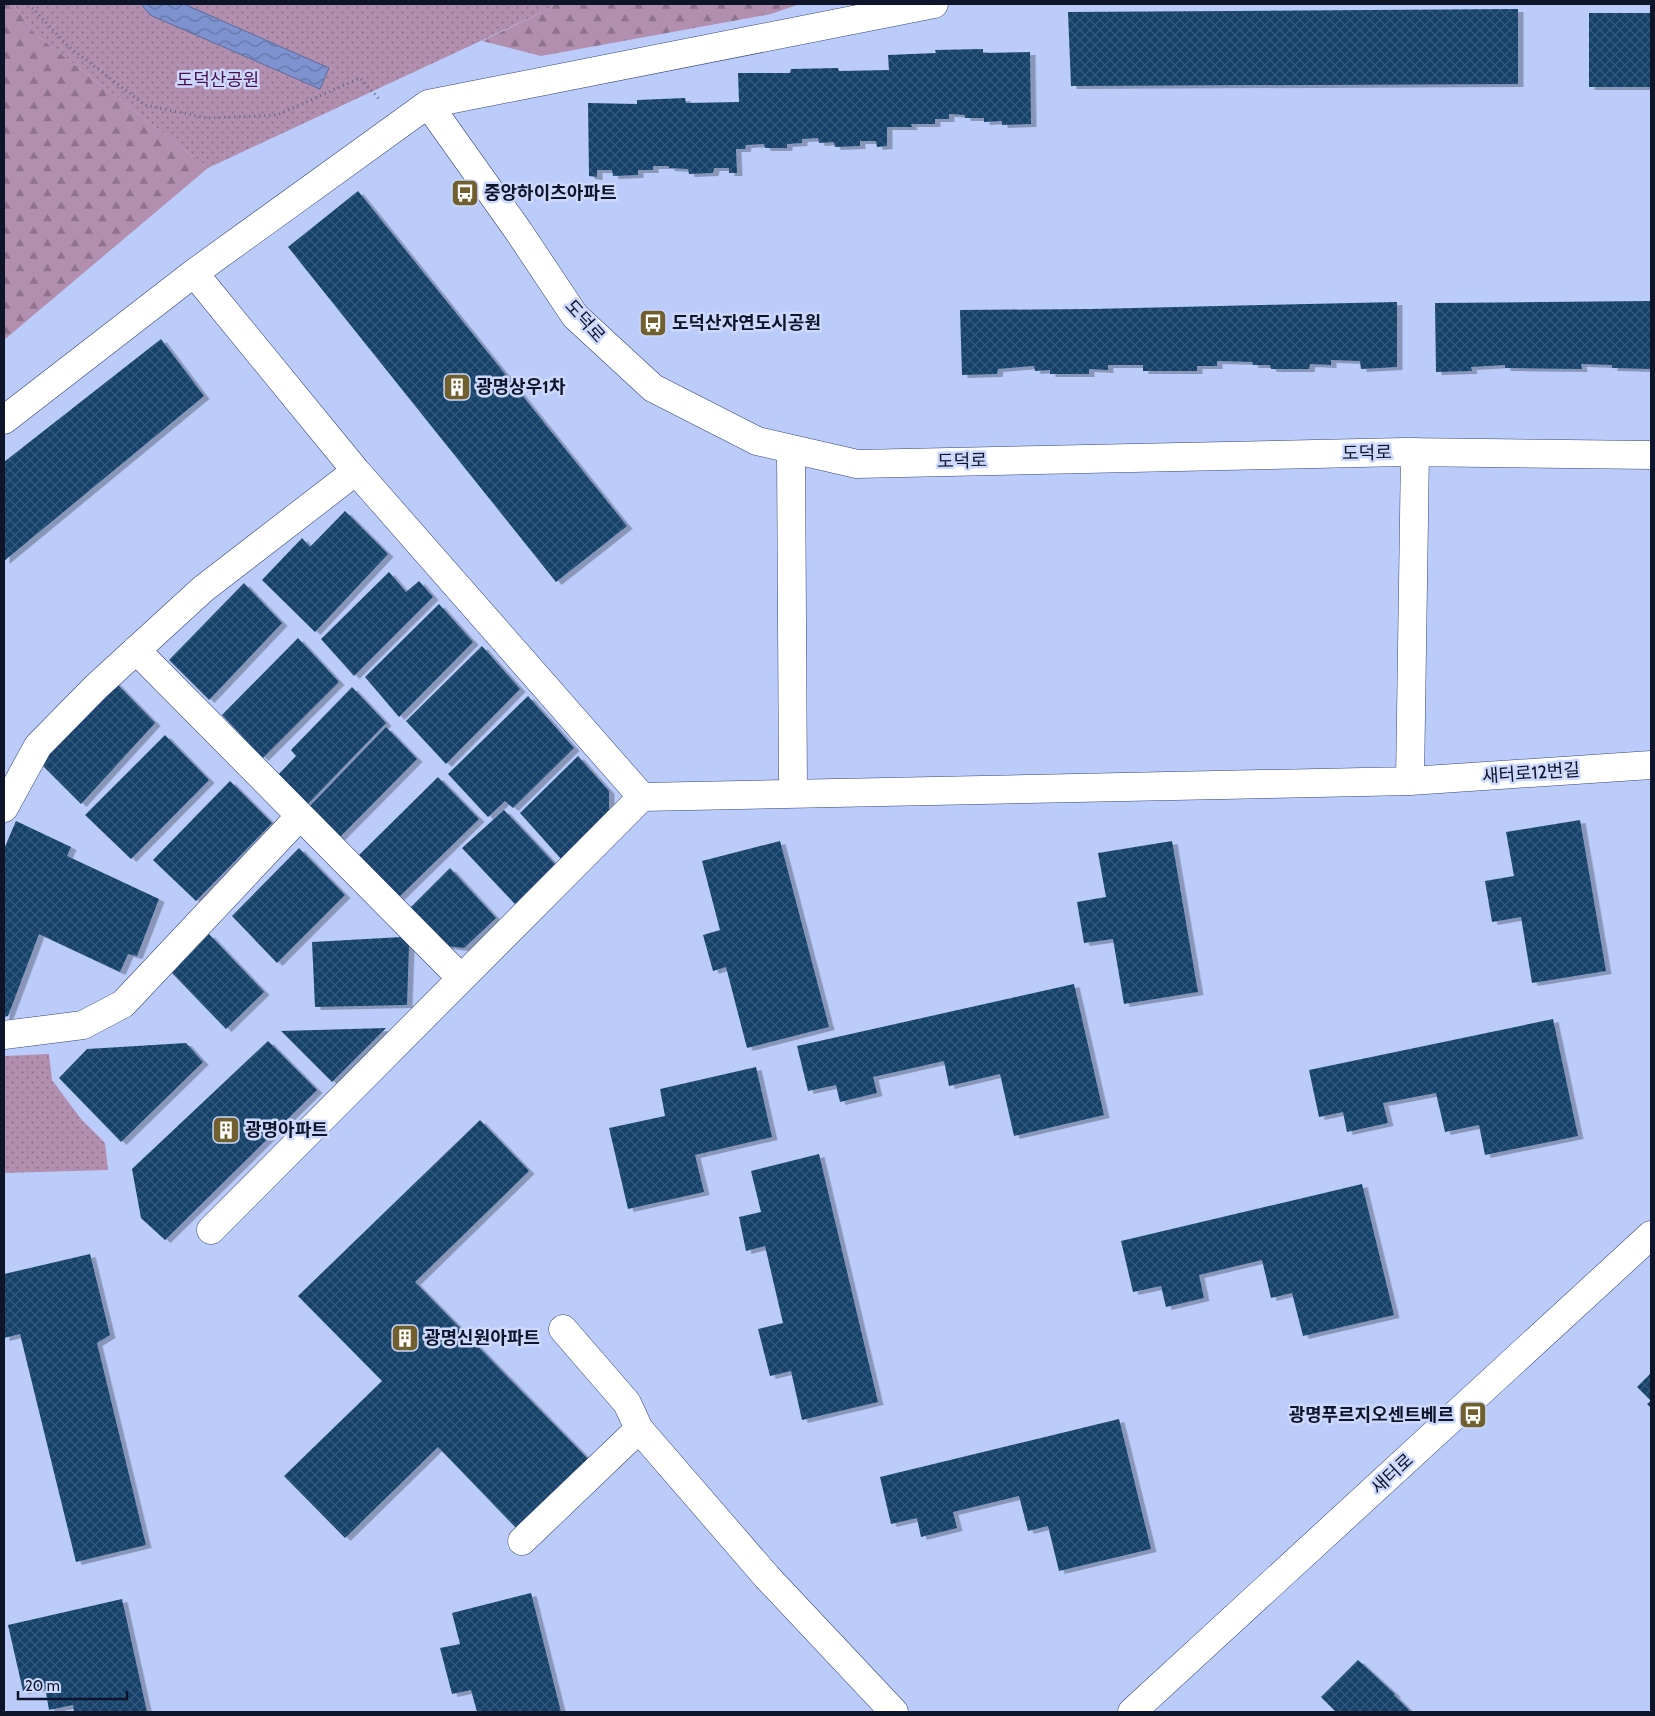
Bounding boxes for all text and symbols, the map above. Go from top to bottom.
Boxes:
park label: 도덕산공원 [177,69,259,91]
bus stop icon: 중앙하이츠아파트 [450,178,480,208]
place label: 중앙하이츠아파트 [484,182,616,204]
street label: 도덕로 [560,295,610,347]
bus stop icon: 도덕산자연도시공원 [638,308,668,338]
place label: 도덕산자연도시공원 [672,312,821,334]
building icon: 광명상우1차 [442,372,472,402]
place label: 광명상우1차 [476,376,566,398]
street label: 도덕로 [1342,442,1392,464]
street label: 도덕로 [937,450,987,472]
street label: 새터로12번길 [1481,759,1581,787]
building icon: 광명아파트 [211,1115,241,1145]
place label: 광명아파트 [245,1119,328,1141]
building icon: 광명신원아파트 [390,1323,420,1353]
place label: 광명신원아파트 [424,1327,540,1349]
bus stop icon: 광명푸르지오센트베르 [1458,1400,1488,1430]
place label: 광명푸르지오센트베르 [1288,1404,1454,1426]
street label: 새터로 [1366,1449,1418,1499]
scale bar [18,1668,126,1700]
text: 20 m [25,1677,60,1695]

